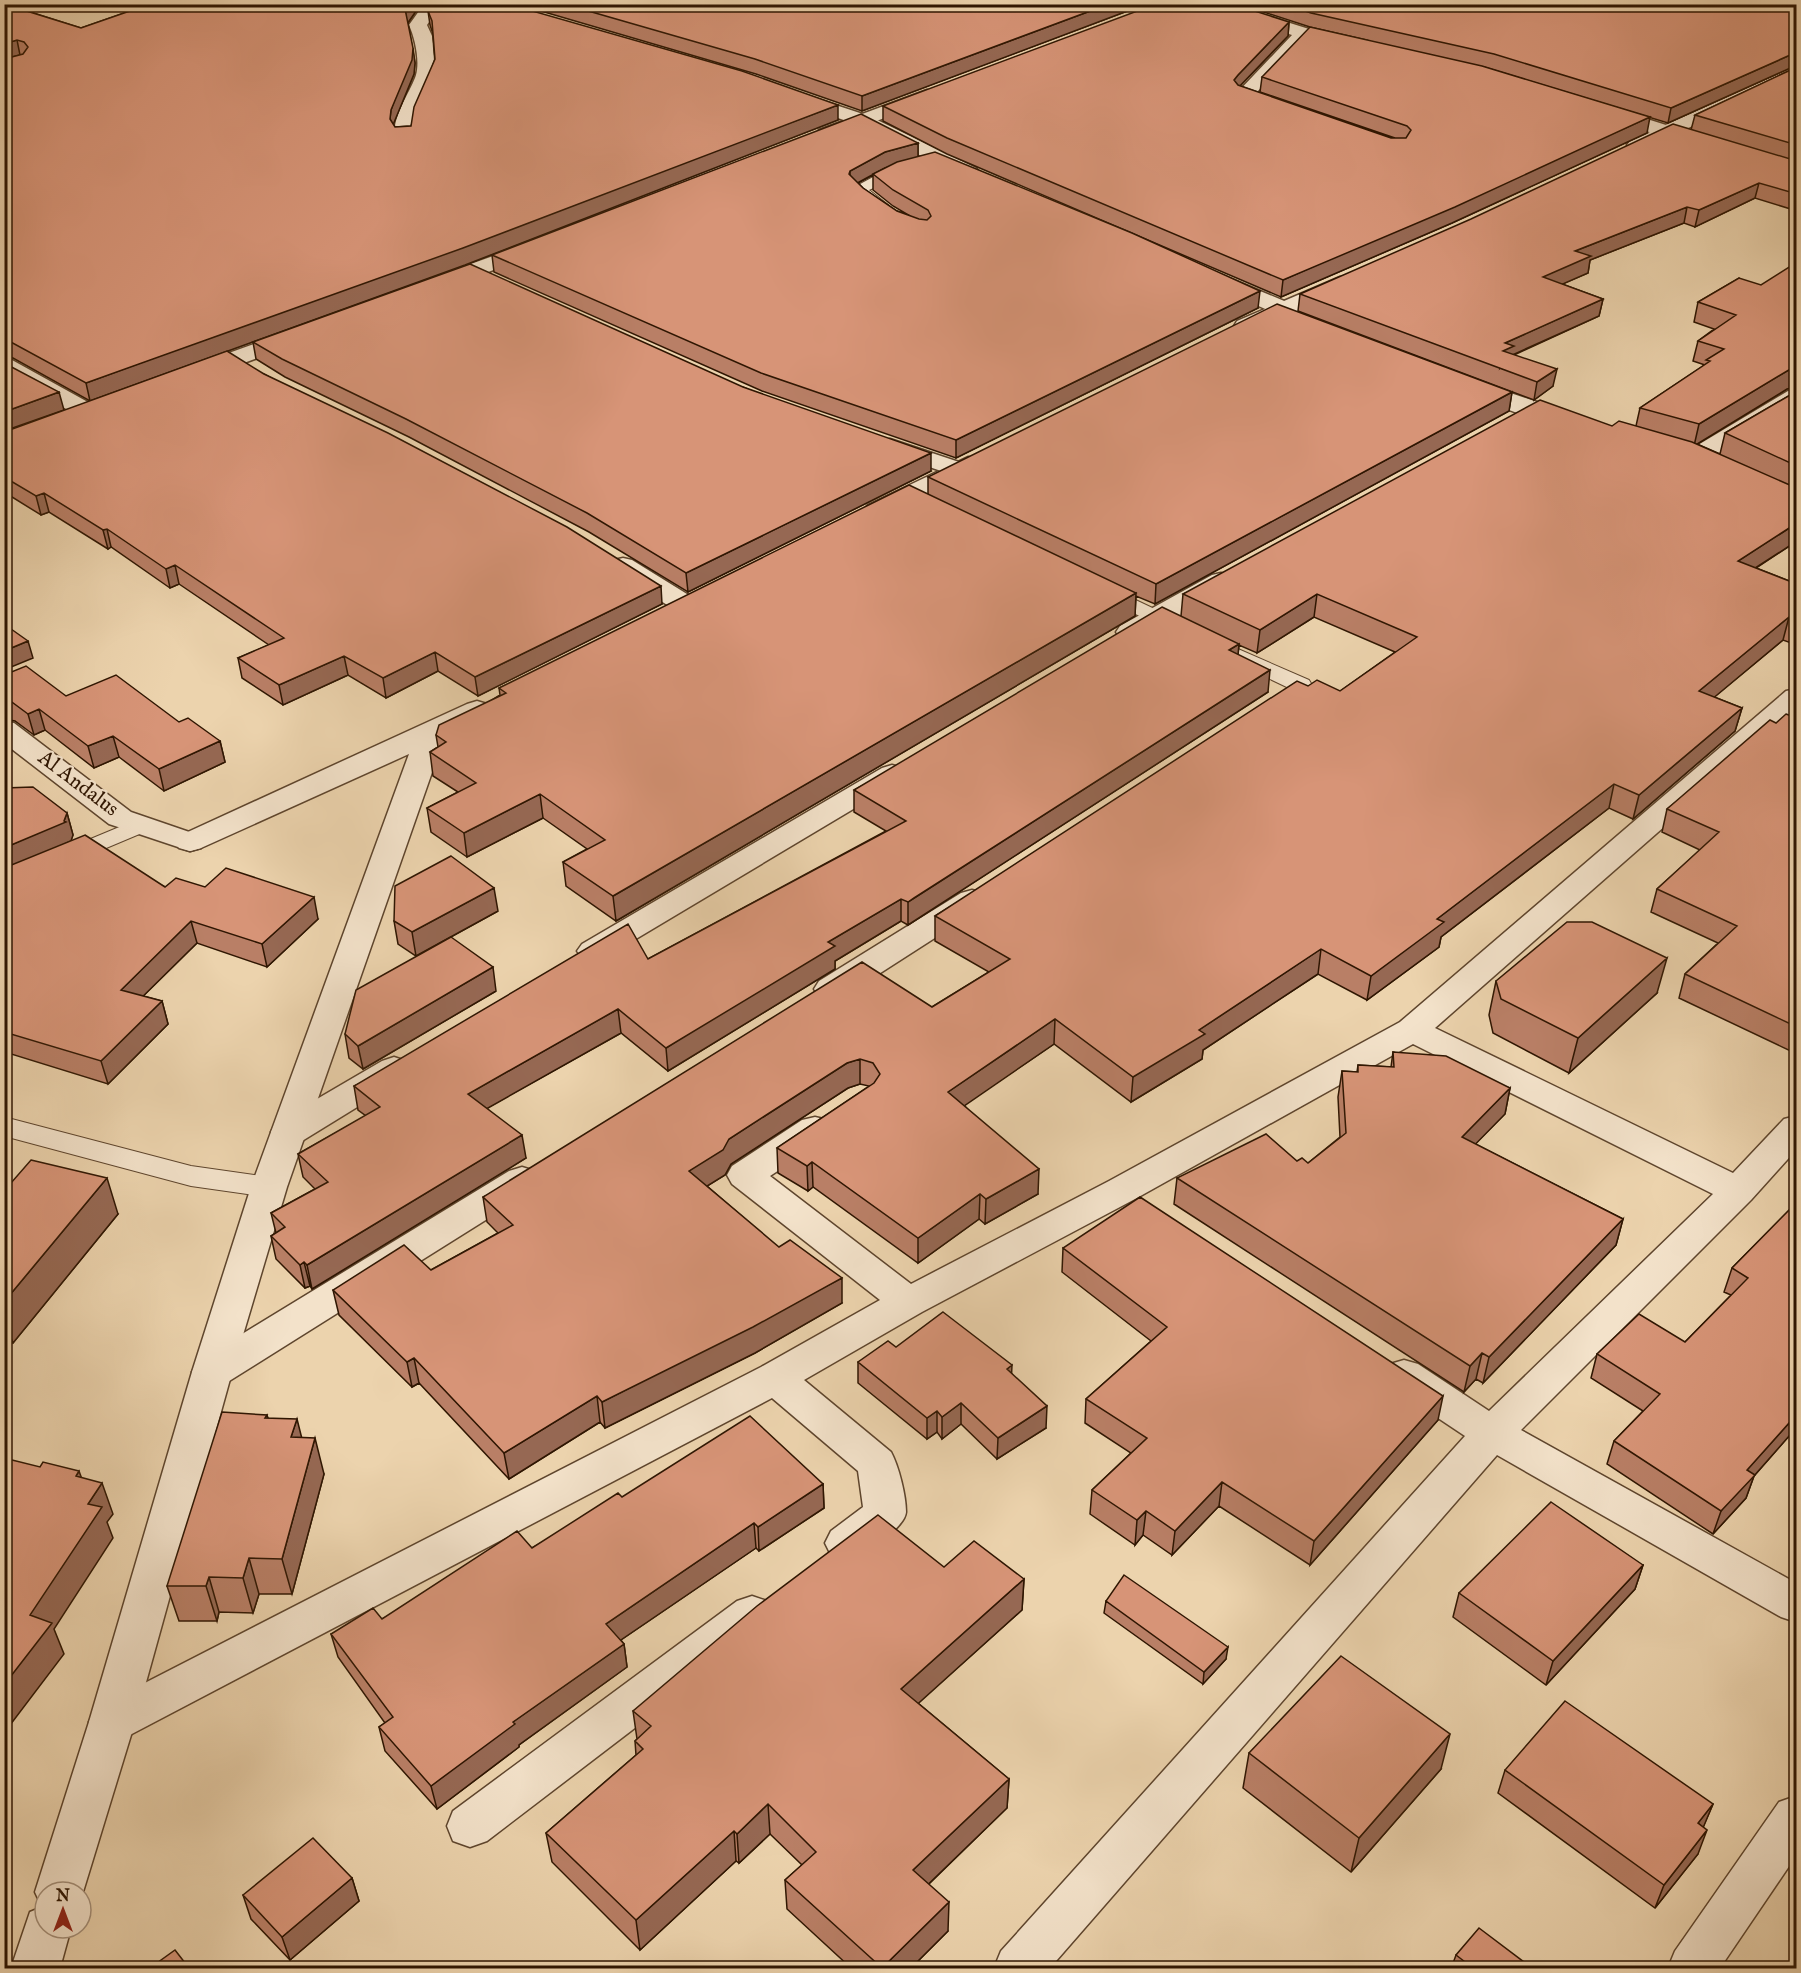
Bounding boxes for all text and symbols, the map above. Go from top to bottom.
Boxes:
street label: Al Andalus [32,744,124,823]
north arrow [33,1880,93,1940]
text: N [55,1887,70,1907]

